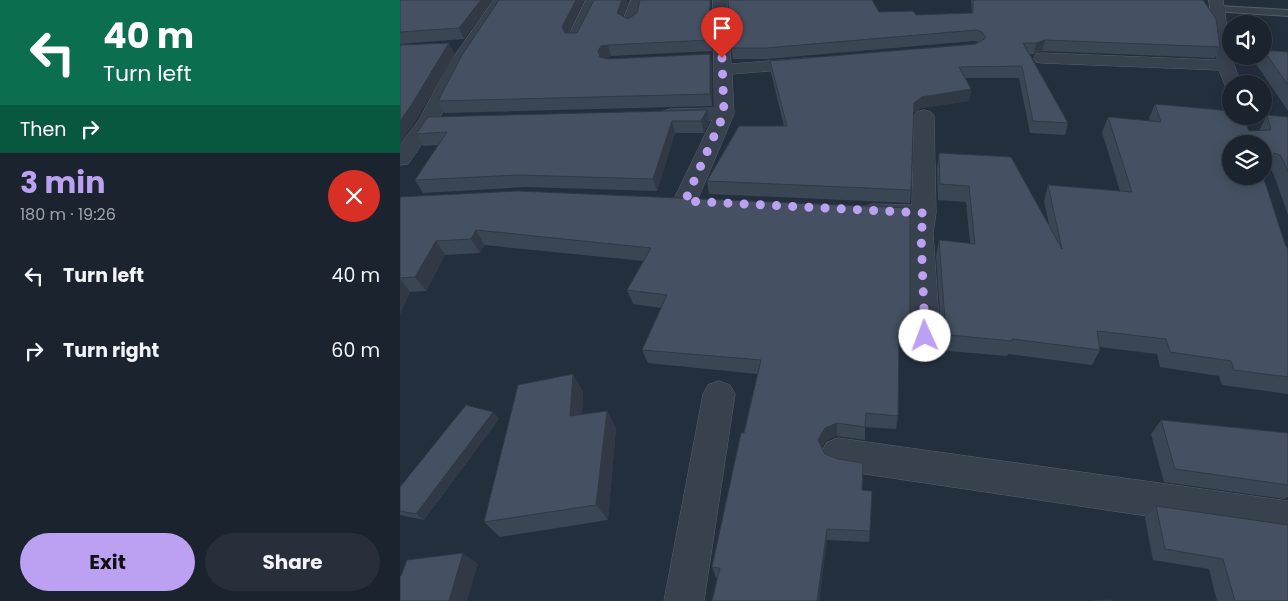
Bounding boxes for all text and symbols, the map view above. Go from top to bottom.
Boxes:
pin [701,7,743,58]
text: 40 m [103,11,194,60]
icon: arrive [708,14,736,42]
map controls [1222,15,1272,185]
button: sound [1222,15,1272,65]
icon: left [20,20,85,85]
text: Turn left [103,58,191,89]
button: search [1222,75,1272,125]
icon: right [76,115,104,143]
text: Then [20,116,66,143]
button: layers [1222,135,1272,185]
text: 3 min [20,161,105,204]
button: close [328,170,380,222]
text: 180 m · 19:26 [20,203,116,226]
icon: left [20,262,48,290]
text: Turn left [63,262,144,289]
text: 40 m [331,262,380,289]
position arrow [898,309,950,361]
icon: right [20,337,48,365]
text: Turn right [63,337,159,364]
text: 60 m [331,337,380,364]
button: Exit [20,533,195,591]
button: Share [205,533,380,591]

